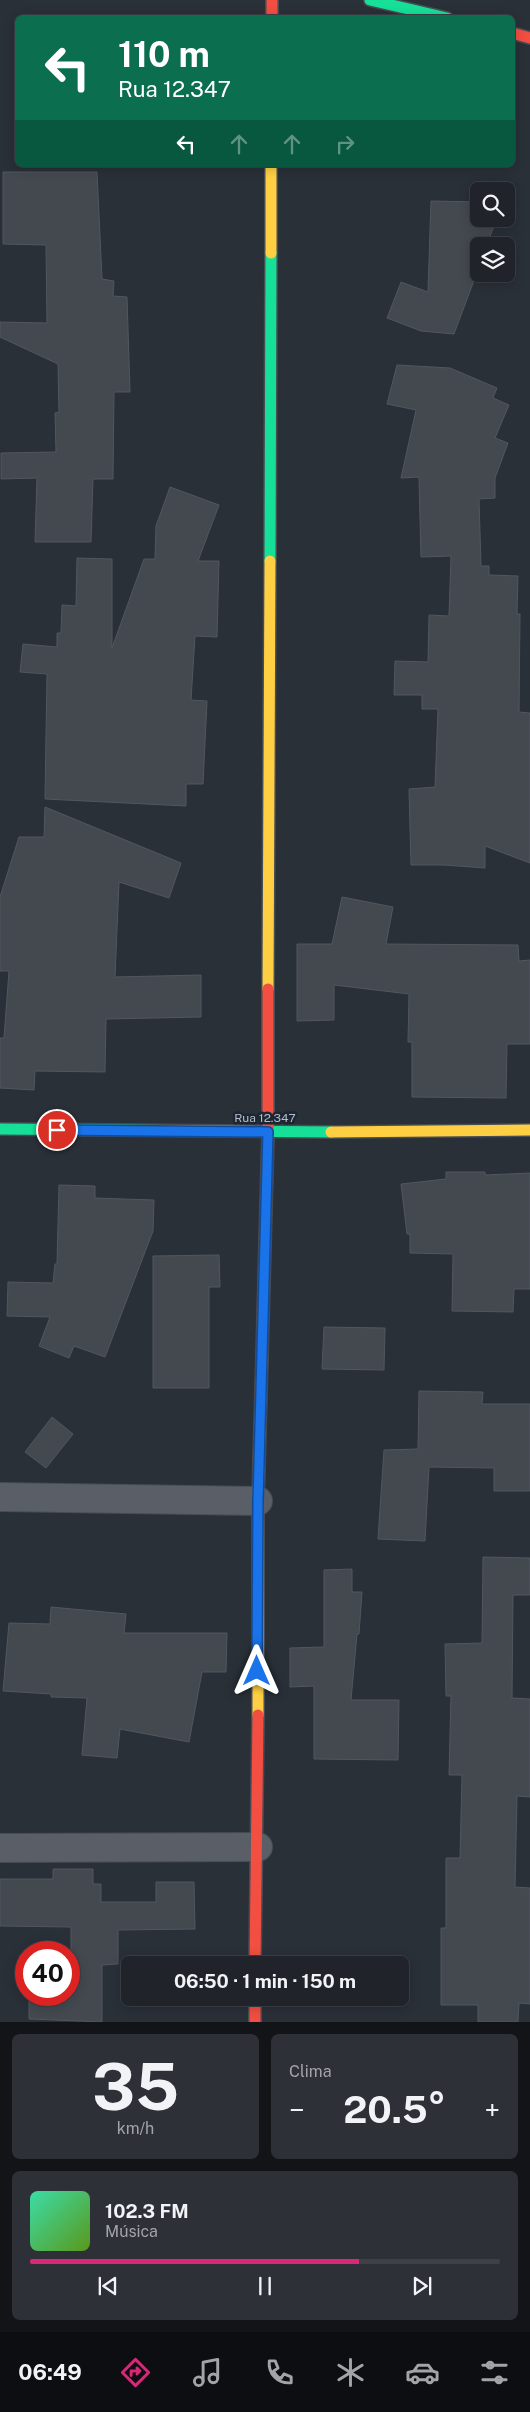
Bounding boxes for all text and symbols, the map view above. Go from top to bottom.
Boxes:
text: 110 m [118,34,210,75]
icon: left [35,35,100,100]
text: Rua 12.347 [118,76,231,102]
icon: left [172,130,200,158]
icon: ahead [225,130,253,158]
icon: ahead [278,130,306,158]
icon: right [331,130,359,158]
map controls [470,182,515,282]
button: search [470,182,515,227]
button: layers [470,237,515,282]
pin [36,1109,78,1151]
street label: Rua 12.347 [234,1111,296,1125]
icon: arrive [43,1116,71,1144]
position arrow [230,1644,282,1696]
speed limit sign: 40 [15,1941,80,2006]
text: 06:50 · 1 min · 150 m [174,1970,356,1992]
text: 35 [92,2048,179,2125]
text: Clima [289,2062,332,2081]
text: 20.5° [343,2087,446,2132]
text: − [289,2093,305,2126]
text: + [484,2093,500,2126]
text: km/h [117,2119,154,2138]
text: 102.3 FM [105,2200,189,2222]
text: Música [105,2222,158,2241]
icon: previous [94,2272,122,2300]
icon: pause [251,2272,279,2300]
icon: next [408,2272,436,2300]
icon: directions [118,2355,153,2390]
icon: music [190,2355,225,2390]
icon: phone [262,2355,297,2390]
icon: climate [333,2355,368,2390]
icon: car [405,2355,440,2390]
icon: filters [477,2355,512,2390]
text: 06:49 [18,2359,82,2385]

